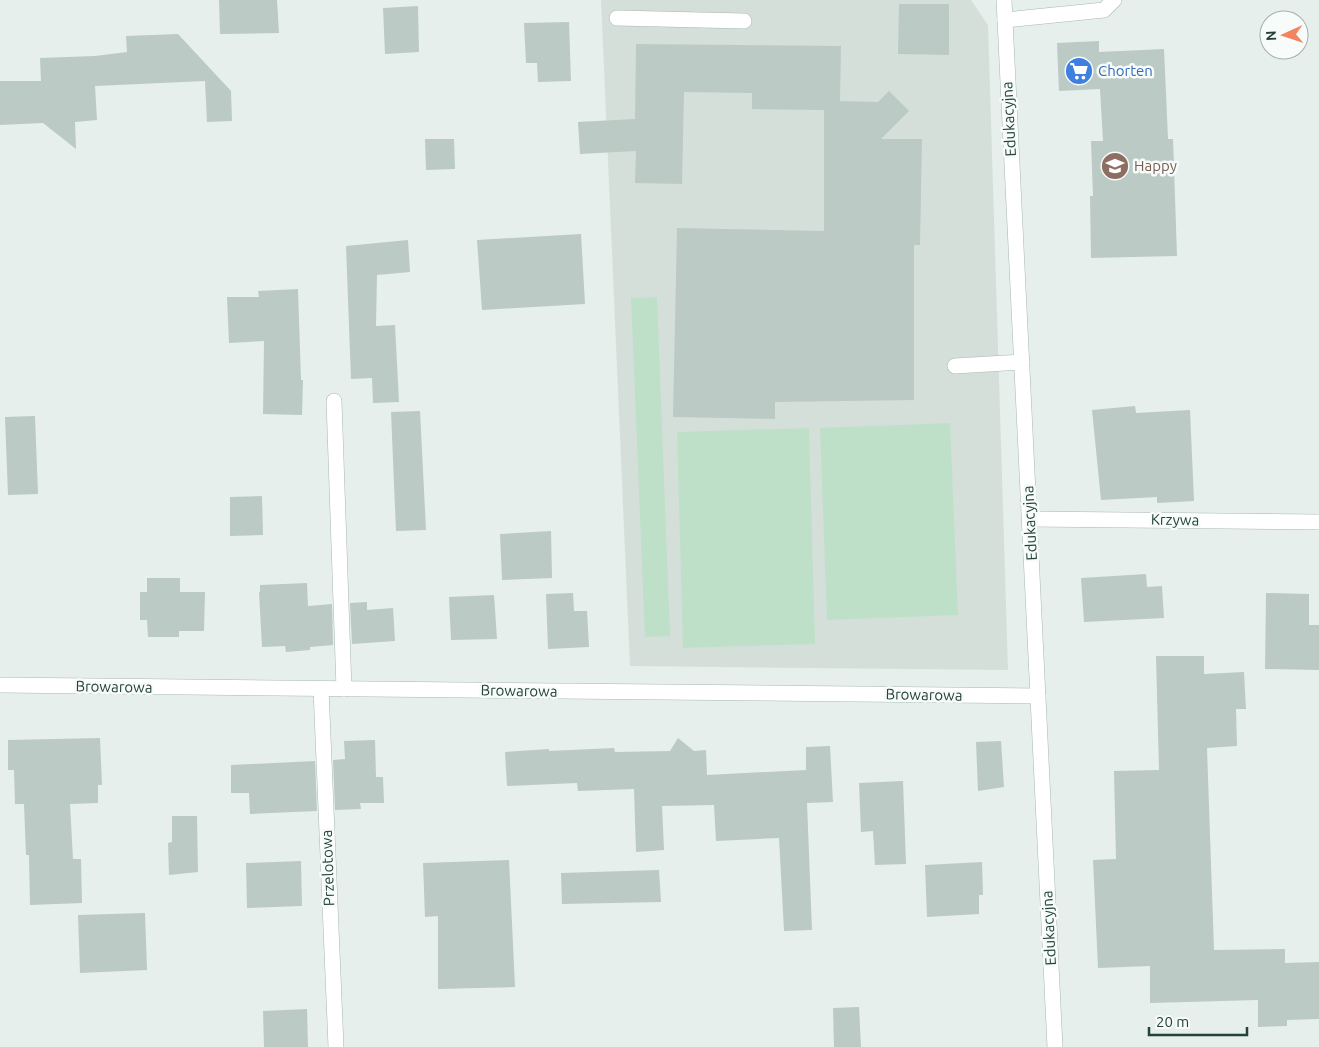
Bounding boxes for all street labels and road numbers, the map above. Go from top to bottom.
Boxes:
street label: Edukacyjna [998,81,1019,157]
street label: Edukacyjna [1019,485,1040,561]
street label: Krzywa [1151,511,1199,528]
street label: Browarowa [75,677,153,696]
street label: Browarowa [480,681,558,700]
street label: Browarowa [885,685,963,704]
street label: Przelotowa [318,830,337,906]
street label: Edukacyjna [1038,890,1059,966]

